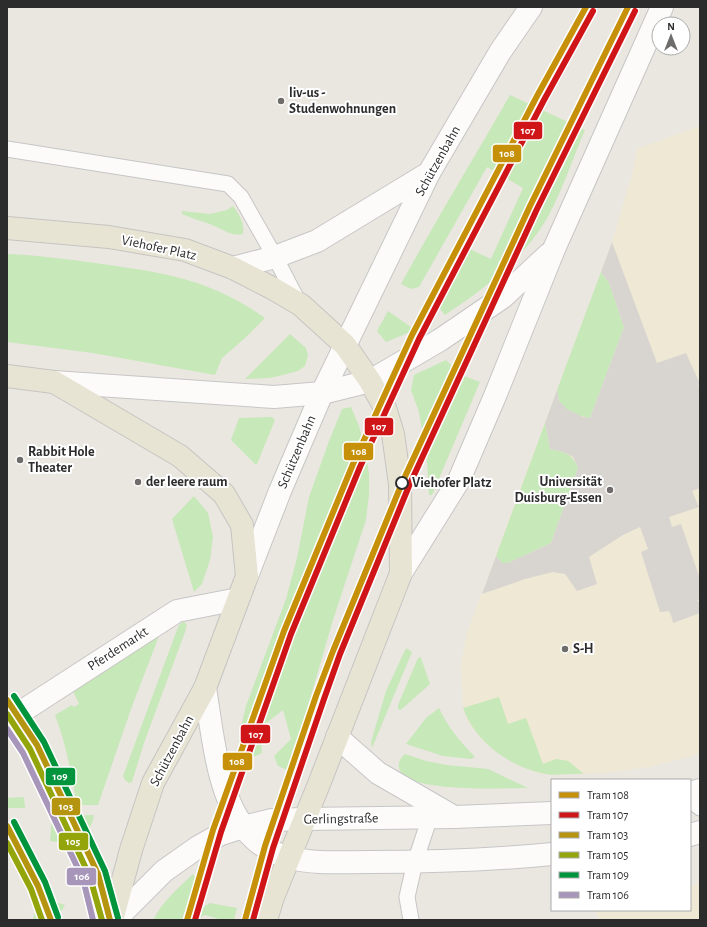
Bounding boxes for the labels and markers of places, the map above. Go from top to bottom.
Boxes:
place label: liv-us - Studenwohnungen [289,86,396,116]
marker: liv-us - Studenwohnungen [276,96,286,106]
place label: Rabbit Hole Theater [28,445,95,475]
marker: Rabbit Hole Theater [15,455,25,465]
place label: der leere raum [146,475,227,489]
place label: Universität Duisburg-Essen [514,475,602,505]
marker: Viehofer Platz [395,476,409,490]
place label: Viehofer Platz [412,476,491,490]
marker: der leere raum [133,477,143,487]
marker: Universität Duisburg-Essen [605,485,615,495]
place label: S-H [573,642,594,656]
marker: S-H [560,644,570,654]

